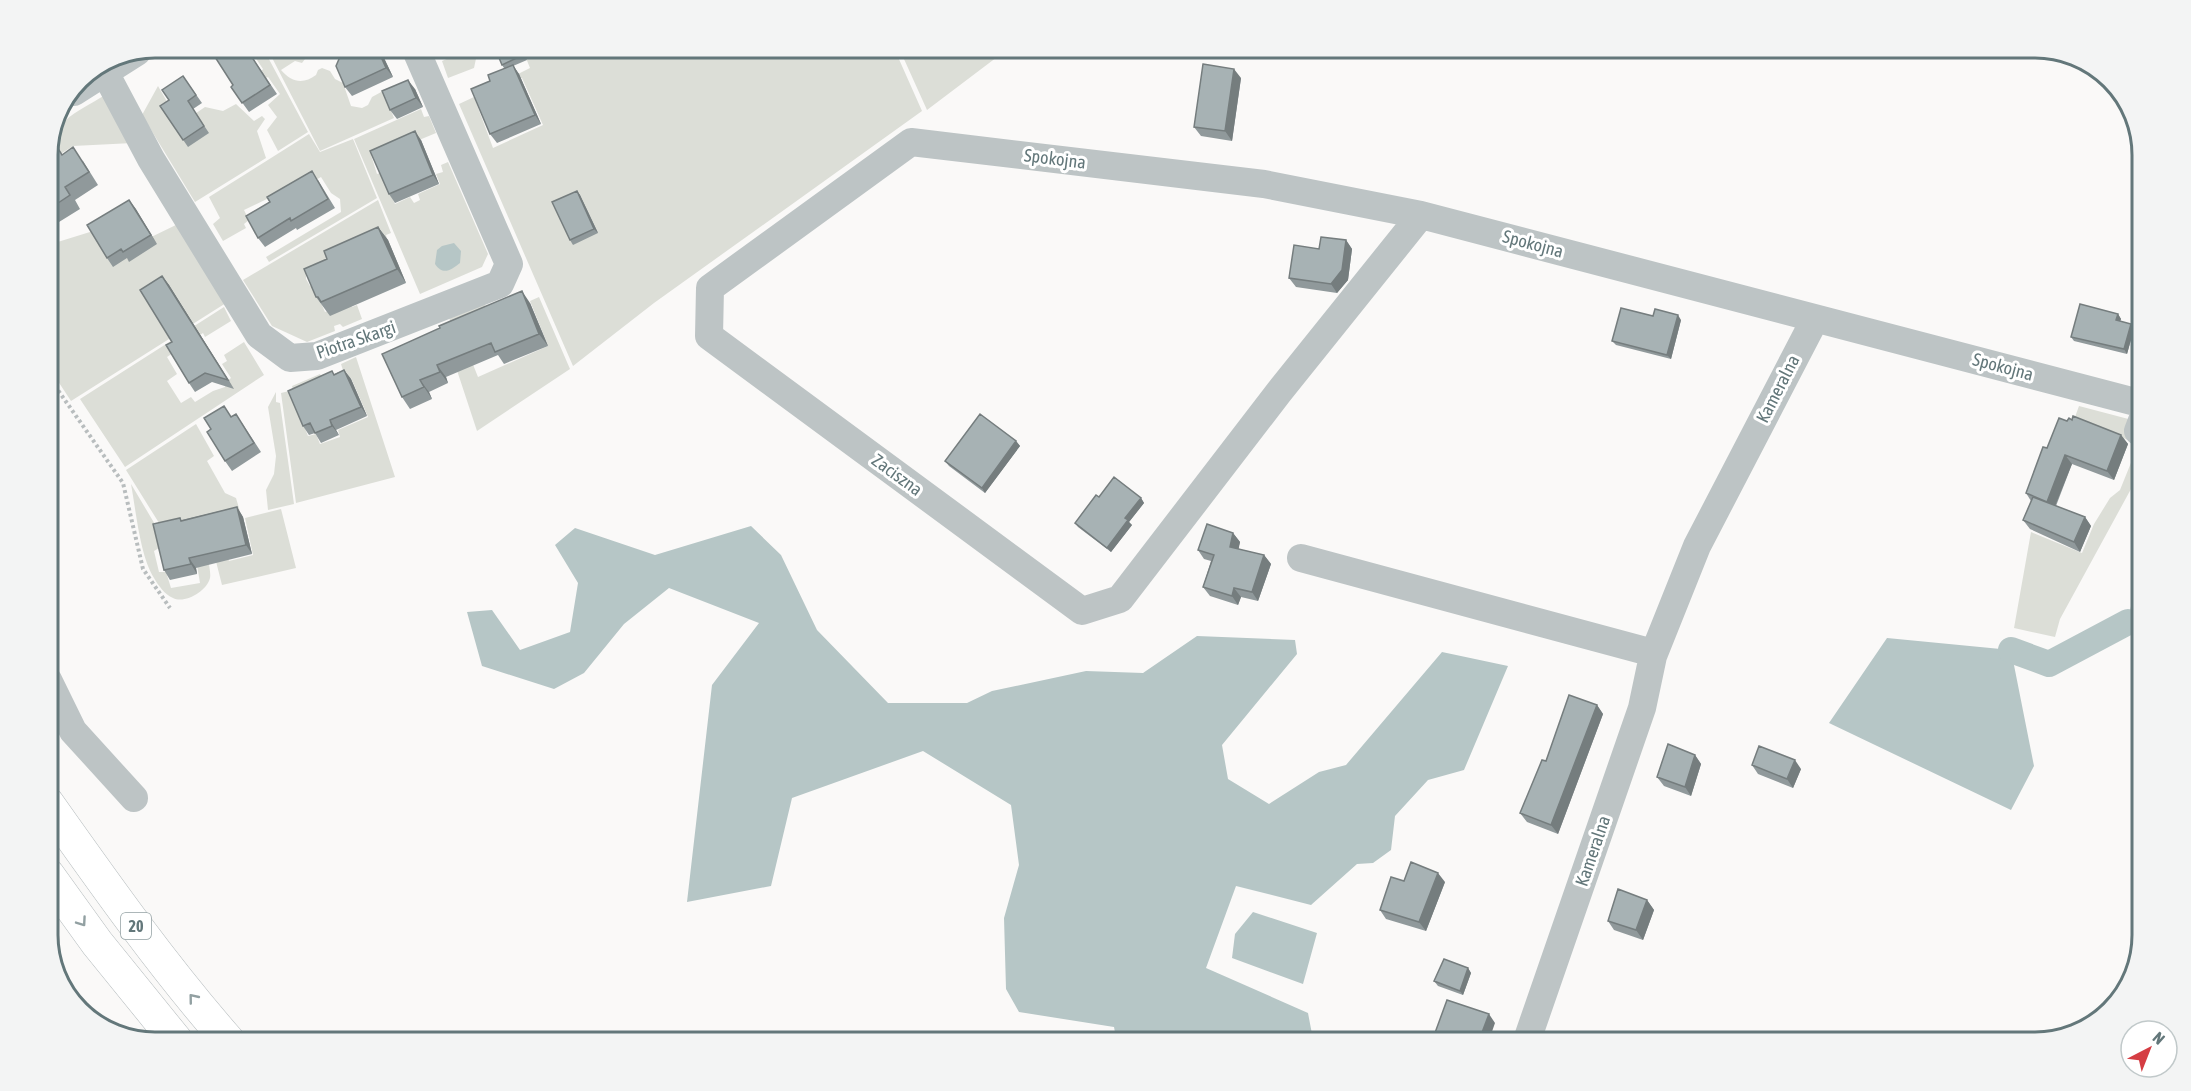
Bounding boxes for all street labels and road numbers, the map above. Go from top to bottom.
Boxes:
street label: Spokojna [1023,144,1087,173]
street label: Spokojna [1501,225,1566,262]
street label: Piotra Skargi [313,316,398,363]
street label: Spokojna [1971,348,2036,385]
street label: Kameralna [1752,351,1804,426]
street label: Zaciszna [868,449,927,500]
street label: Kameralna [1571,813,1614,889]
road number: 20 [121,913,151,939]

